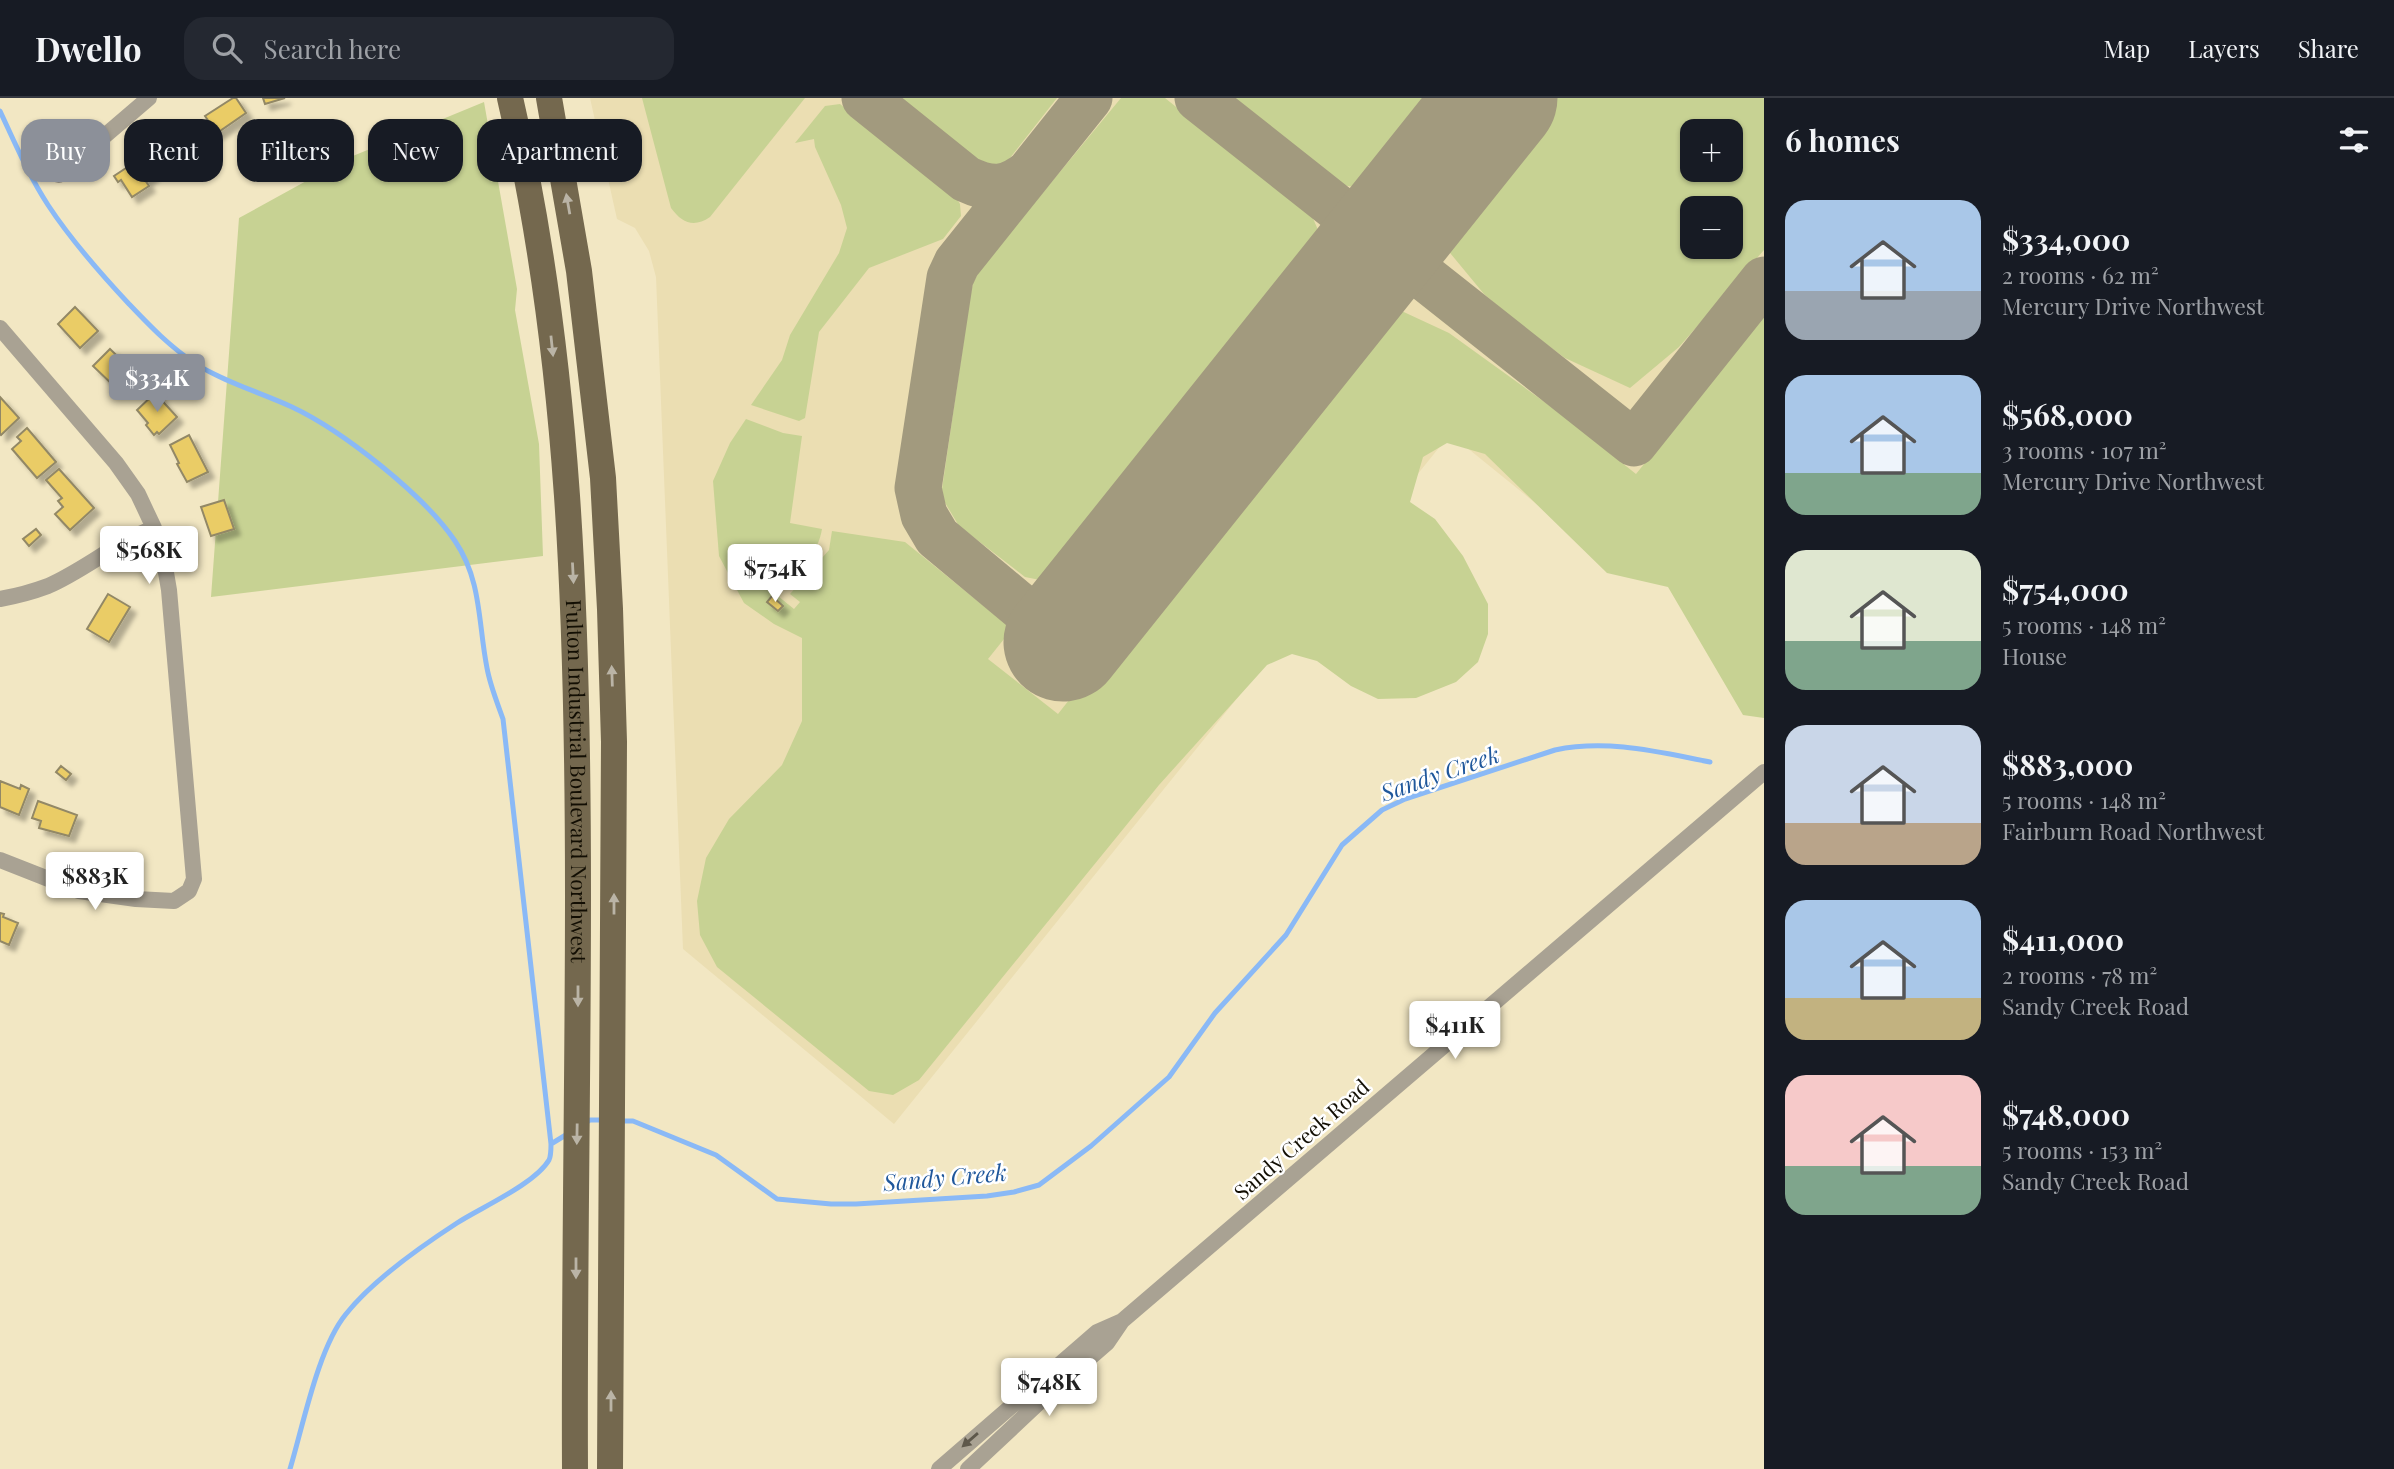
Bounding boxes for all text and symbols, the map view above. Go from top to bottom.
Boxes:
search box [184,17,674,80]
text: Dwello [35,26,142,70]
icon: search [208,29,246,67]
text: Search here [264,31,401,66]
text: Map [2104,32,2150,64]
text: Layers [2188,32,2260,64]
text: Share [2298,32,2359,64]
chip: Buy [21,119,110,182]
chip: Rent [124,119,223,182]
chip: Filters [237,119,354,182]
chip: New [368,119,463,182]
chip: Apartment [477,119,642,182]
map controls [1680,119,1743,259]
button: + [1680,119,1743,182]
text: 6 homes [1785,120,1900,160]
icon: filters [2335,121,2373,159]
one-way arrow [562,193,573,215]
button: − [1680,196,1743,259]
text: $334,000 [2002,219,2130,259]
icon: home [1841,228,1925,312]
text: 2 rooms · 62 m² [2002,259,2159,290]
text: Mercury Drive Northwest [2002,290,2264,321]
one-way arrow [547,335,558,357]
pin: $334K [108,354,206,414]
text: $334K [125,361,189,392]
text: $568,000 [2002,394,2133,434]
icon: home [1841,403,1925,487]
text: 3 rooms · 107 m² [2002,434,2167,465]
text: Mercury Drive Northwest [2002,465,2264,496]
pin: $568K [100,526,198,586]
text: $568K [116,533,182,564]
pin: $754K [726,545,824,604]
text: $754K [744,551,806,582]
one-way arrow [567,562,578,584]
text: $754,000 [2002,569,2129,609]
icon: home [1841,578,1925,662]
street label: Fulton Industrial Boulevard Northwest [561,599,594,964]
text: 5 rooms · 148 m² [2002,609,2166,640]
text: House [2002,640,2067,671]
one-way arrow [607,665,618,687]
water label: Sandy Creek [1375,738,1503,808]
text: $883,000 [2002,744,2133,784]
icon: home [1841,753,1925,837]
text: 5 rooms · 148 m² [2002,784,2166,815]
text: Fairburn Road Northwest [2002,815,2264,846]
pin: $883K [46,852,144,912]
text: $883K [62,859,128,890]
one-way arrow [608,892,620,914]
text: $411,000 [2002,919,2124,959]
icon: home [1841,928,1925,1012]
text: 2 rooms · 78 m² [2002,959,2157,990]
one-way arrow [572,985,584,1007]
text: Sandy Creek Road [2002,990,2189,1021]
pin: $411K [1406,1002,1504,1061]
text: $411K [1425,1008,1485,1039]
street label: Sandy Creek Road [1227,1072,1374,1205]
text: $748,000 [2002,1094,2130,1134]
icon: home [1841,1103,1925,1187]
one-way arrow [571,1123,583,1145]
text: 5 rooms · 153 m² [2002,1134,2162,1165]
water label: Sandy Creek [881,1156,1008,1197]
text: Sandy Creek Road [2002,1165,2189,1196]
one-way arrow [570,1257,582,1279]
pin: $748K [1000,1358,1098,1418]
text: $748K [1017,1365,1081,1396]
one-way arrow [605,1390,616,1412]
one-way arrow [962,1432,979,1447]

